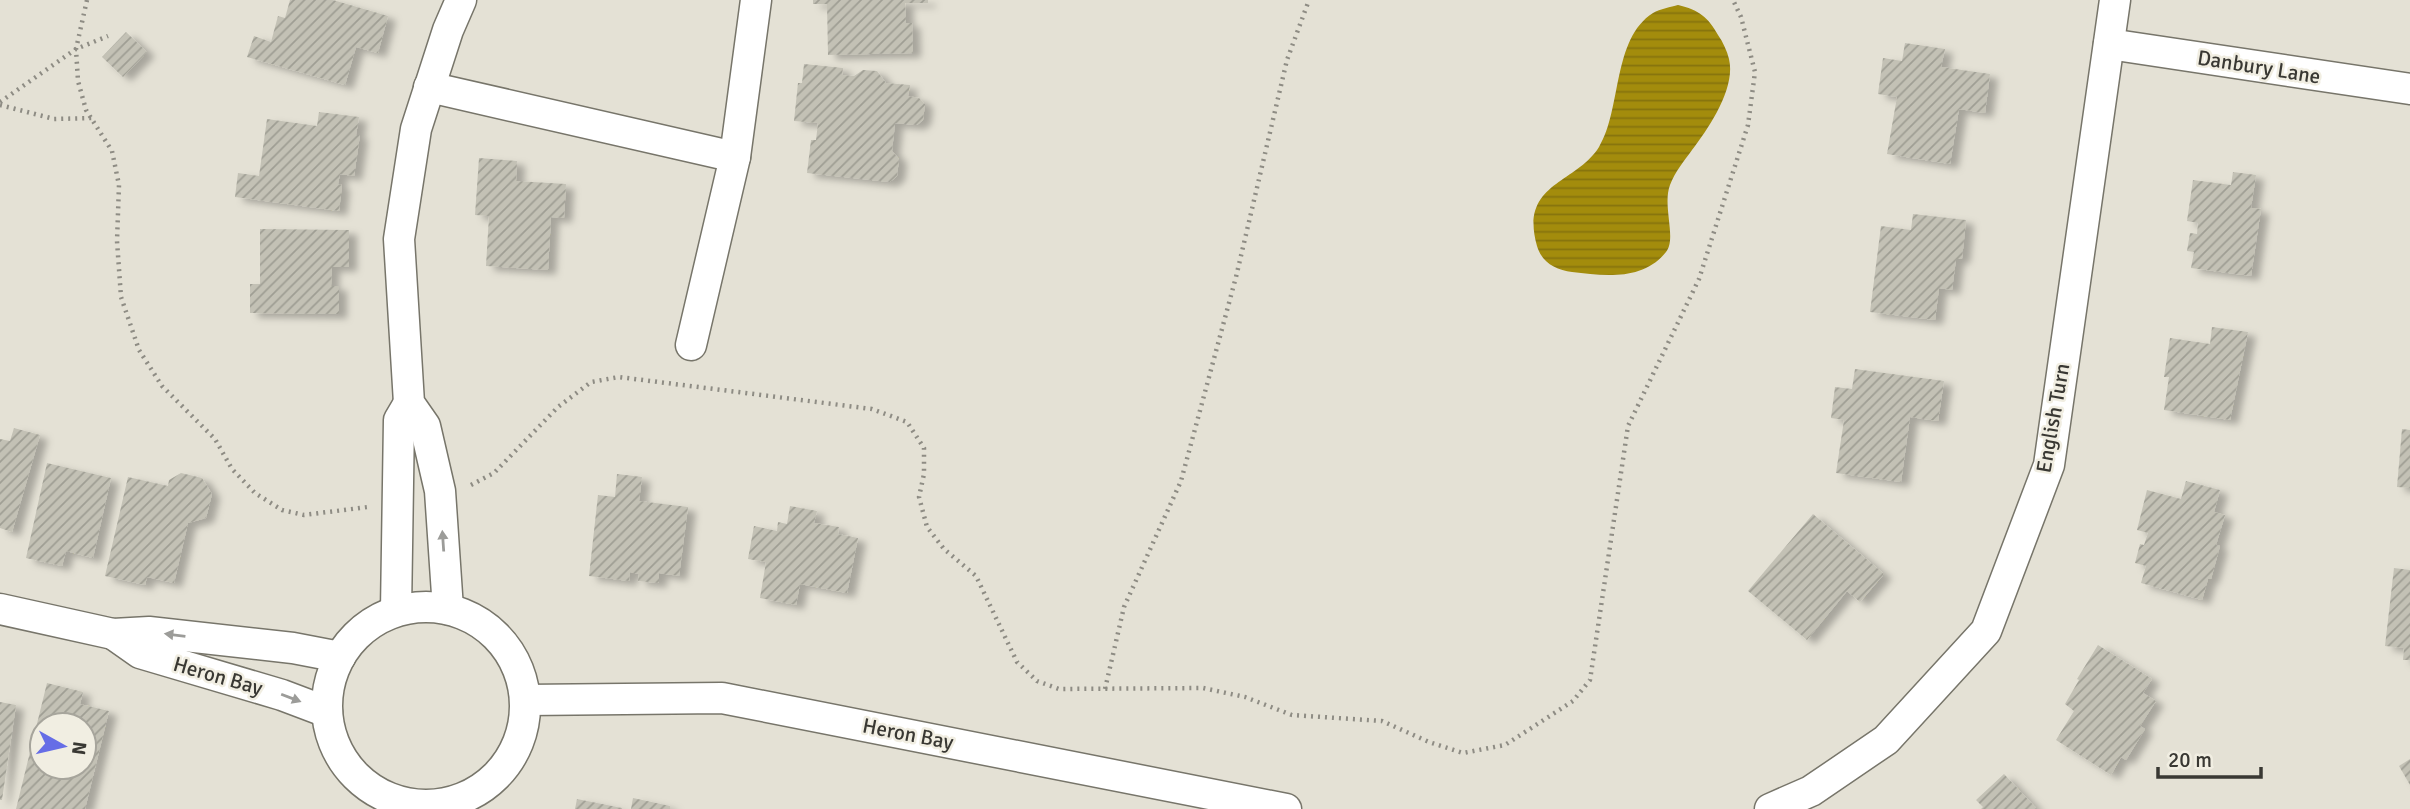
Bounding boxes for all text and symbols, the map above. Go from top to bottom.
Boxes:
street label: Danbury Lane [2196,44,2322,90]
street label: English Turn [2031,361,2075,475]
one-way arrow [437,530,448,552]
one-way arrow [164,629,186,640]
street label: Heron Bay [170,651,266,701]
one-way arrow [281,693,302,704]
north arrow [28,711,98,781]
street label: Heron Bay [860,712,956,756]
scale bar [2158,736,2261,780]
text: N [66,740,92,756]
text: 20 m [2168,747,2212,773]

